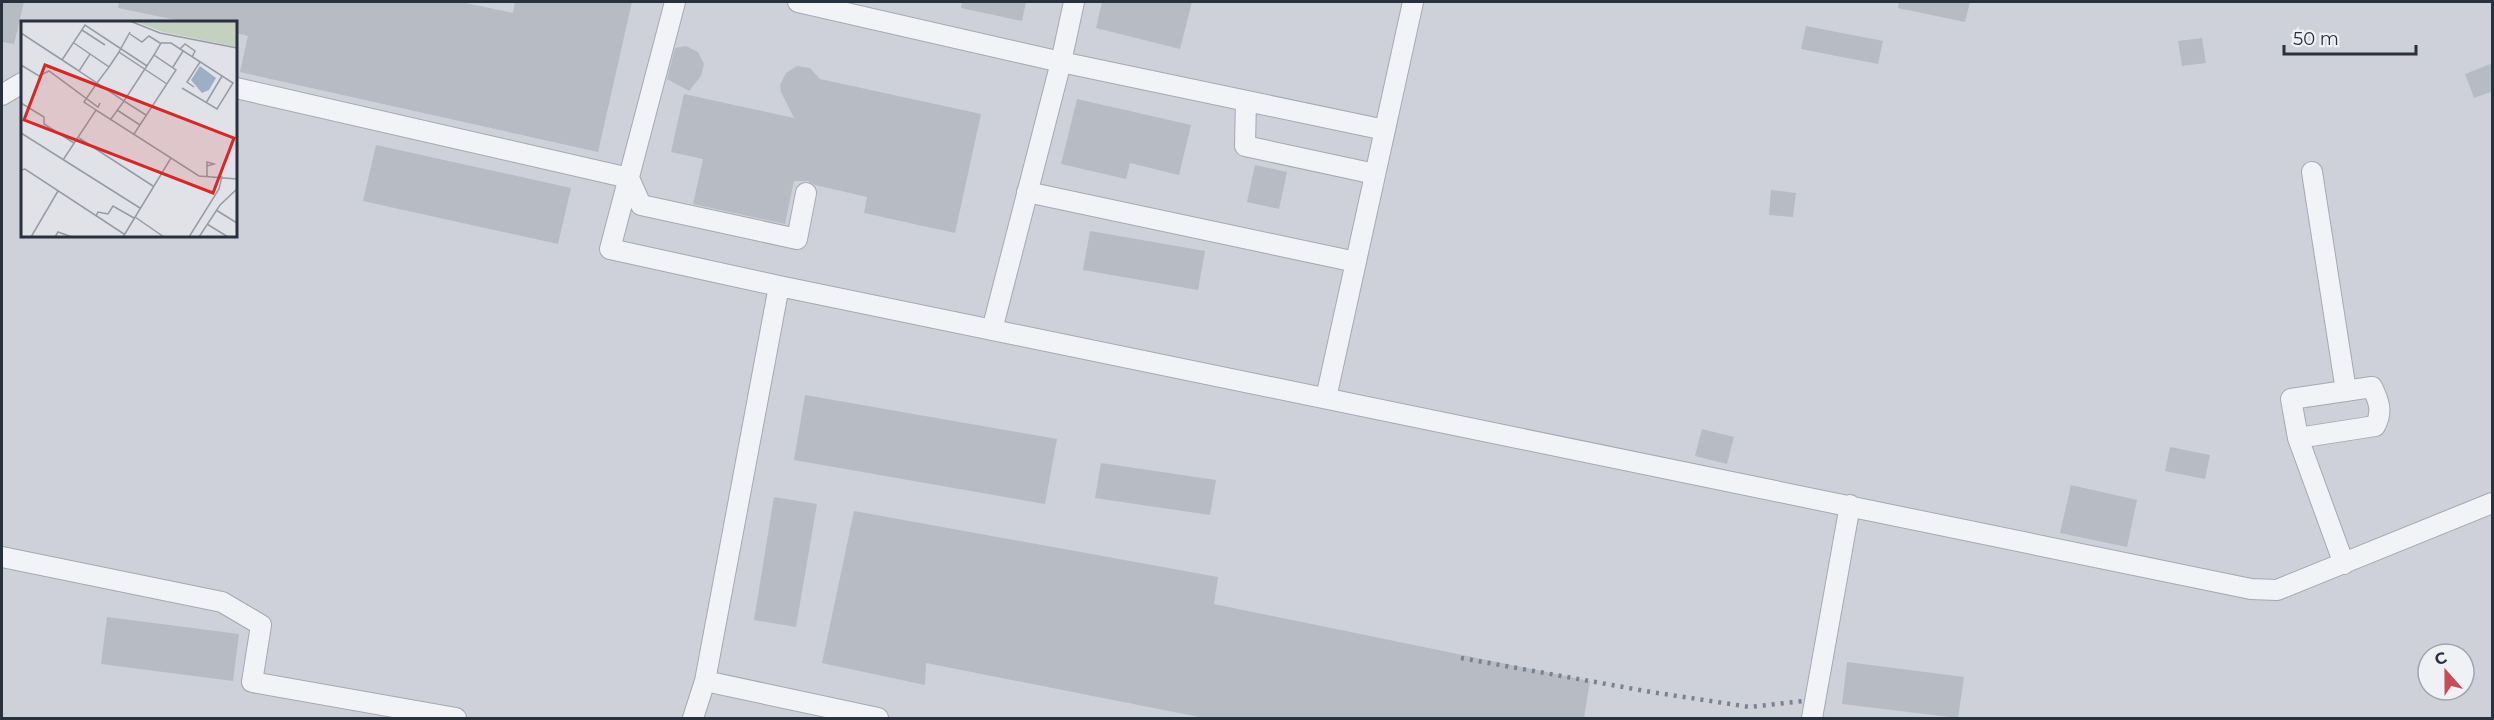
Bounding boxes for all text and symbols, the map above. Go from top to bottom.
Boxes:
scale bar [2284,18,2416,56]
inset map [21,21,237,237]
text: 50 m [2293,28,2339,50]
north arrow [2416,642,2476,702]
text: С [2432,647,2450,669]

